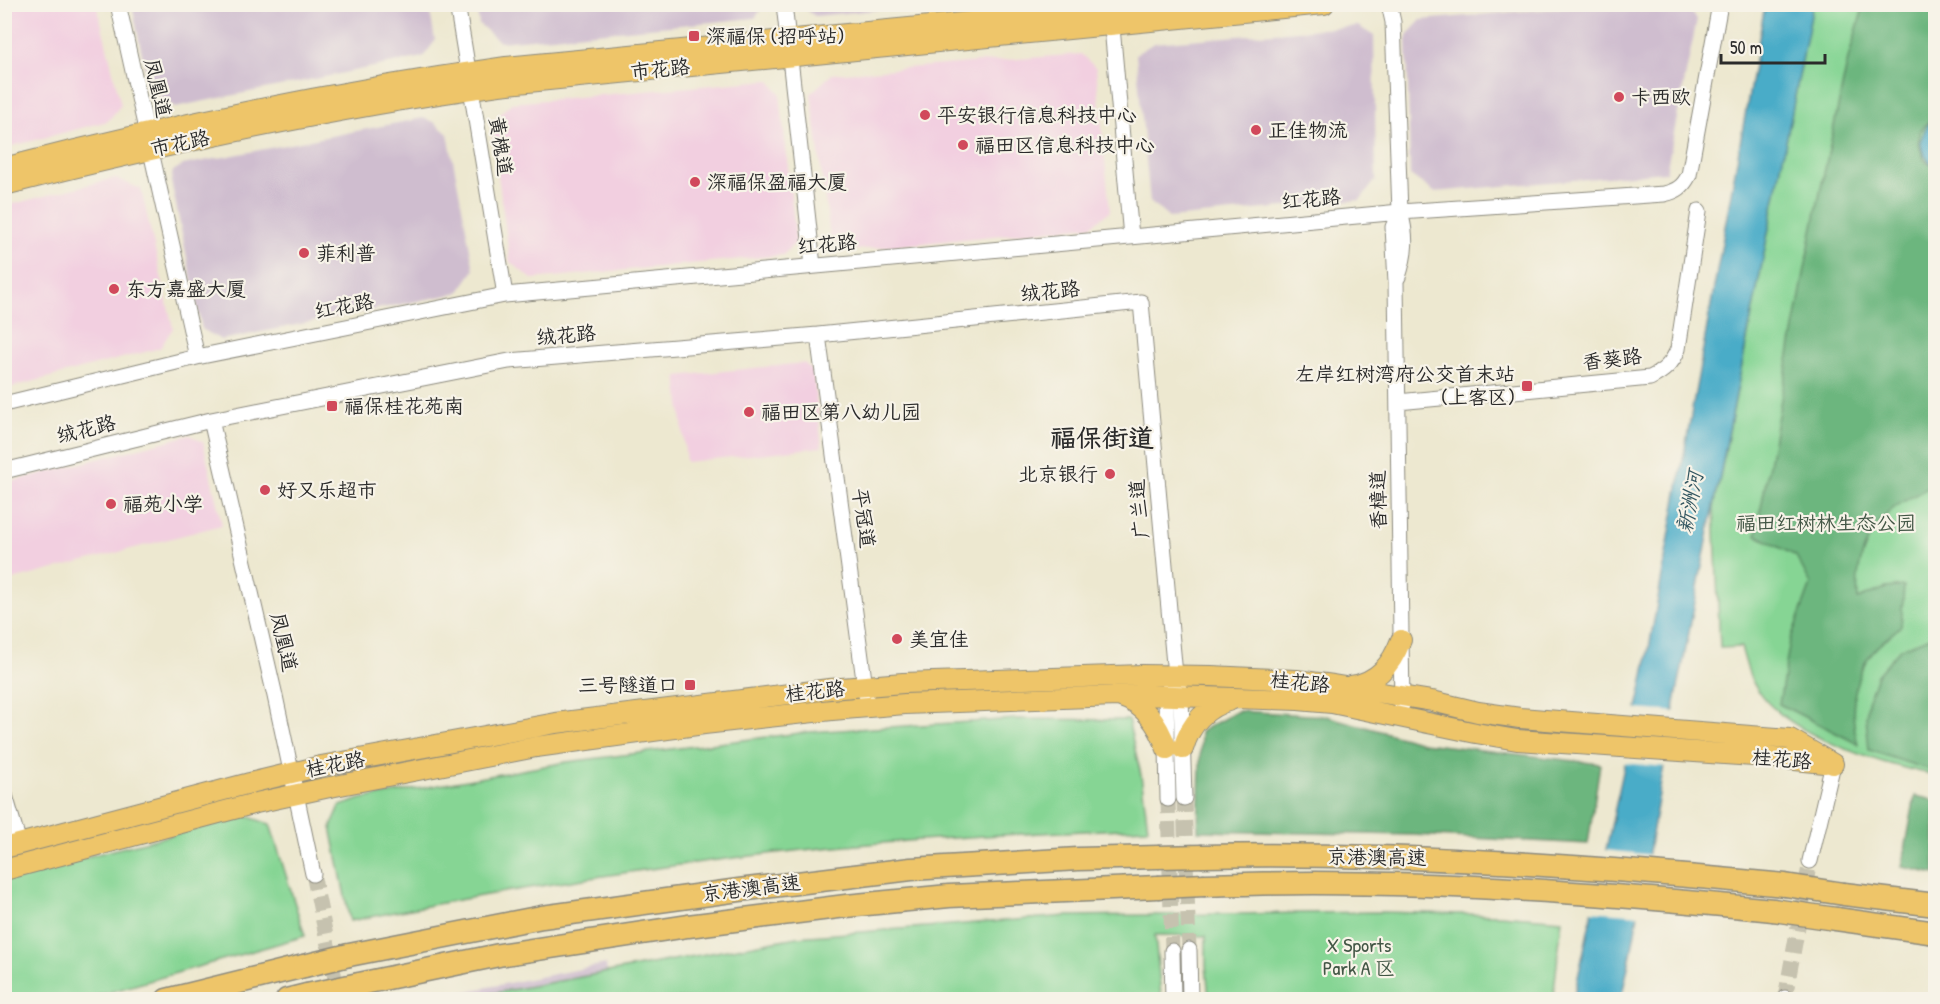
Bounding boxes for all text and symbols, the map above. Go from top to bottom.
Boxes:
place label: 深福保 (招呼站) [706,22,845,49]
scale bar [1721,27,1824,65]
marker: 深福保 (招呼站) [687,29,701,43]
text: 50 m [1730,35,1762,60]
street label: 市花路 [629,52,692,85]
street label: 凤凰道 [139,56,178,120]
place label: 卡西欧 [1631,83,1691,110]
marker: 卡西欧 [1612,90,1626,104]
place label: 平安银行信息科技中心 [937,101,1137,128]
marker: 平安银行信息科技中心 [918,108,932,122]
street label: 黄槐道 [483,114,520,178]
place label: 正佳物流 [1268,116,1348,143]
street label: 市花路 [148,123,213,162]
marker: 正佳物流 [1249,123,1263,137]
place label: 福田区信息科技中心 [975,131,1155,158]
marker: 福田区信息科技中心 [956,138,970,152]
place label: 深福保盈福大厦 [707,168,847,195]
marker: 深福保盈福大厦 [688,175,702,189]
street label: 红花路 [1280,182,1343,215]
street label: 红花路 [796,227,859,260]
place label: 菲利普 [316,239,376,266]
marker: 菲利普 [297,246,311,260]
street label: 绒花路 [1019,274,1082,307]
place label: 东方嘉盛大厦 [126,275,246,302]
marker: 东方嘉盛大厦 [107,282,121,296]
street label: 红花路 [312,286,377,324]
street label: 绒花路 [535,318,598,351]
street label: 香葵路 [1581,341,1644,376]
place label: 左岸红树湾府公交首末站 (上客区) [1295,360,1515,410]
marker: 左岸红树湾府公交首末站 (上客区) [1520,379,1534,393]
place label: 福保桂花苑南 [344,392,464,419]
place label: 福田区第八幼儿园 [761,398,921,425]
marker: 福保桂花苑南 [325,399,339,413]
marker: 福田区第八幼儿园 [742,405,756,419]
street label: 绒花路 [54,408,119,449]
district label: 福保街道 [1050,420,1154,455]
place label: 北京银行 [1018,460,1098,487]
water label: 新洲河 [1669,465,1710,536]
marker: 北京银行 [1103,467,1117,481]
street label: 香樟道 [1363,470,1392,530]
place label: 好又乐超市 [277,476,377,503]
street label: 广兰道 [1122,478,1155,540]
marker: 好又乐超市 [258,483,272,497]
street label: 平冠道 [847,486,882,550]
place label: 福苑小学 [123,490,203,517]
marker: 福苑小学 [104,497,118,511]
park label: 福田红树林生态公园 [1736,509,1916,536]
street label: 凤凰道 [265,610,304,674]
place label: 美宜佳 [909,625,969,652]
marker: 美宜佳 [890,632,904,646]
street label: 桂花路 [1269,665,1332,698]
place label: 三号隧道口 [578,671,678,698]
street label: 桂花路 [784,674,847,707]
marker: 三号隧道口 [683,678,697,692]
street label: 桂花路 [1751,742,1814,775]
street label: 桂花路 [303,744,368,782]
street label: 京港澳高速 [1327,842,1427,871]
street label: 京港澳高速 [700,868,802,907]
park label: X Sports Park A 区 [1323,931,1395,981]

